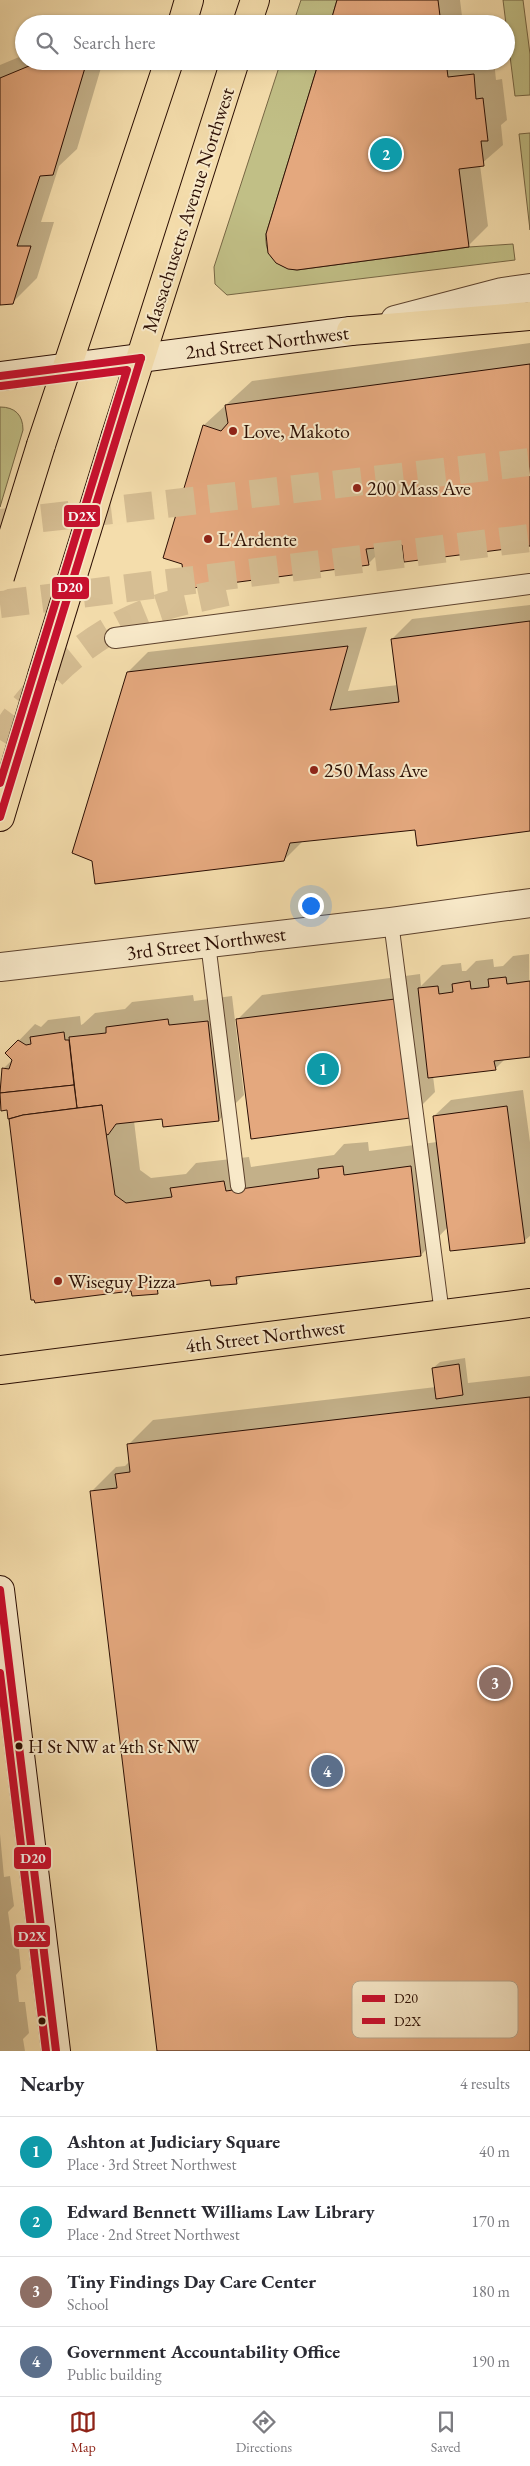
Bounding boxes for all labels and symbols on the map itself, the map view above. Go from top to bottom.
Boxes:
street label: Massachusetts Avenue Northwest [136,83,240,336]
pin: 2 [370,135,402,173]
street label: 2nd Street Northwest [184,319,351,365]
place label: Love, Makoto [243,418,350,444]
marker: Love, Makoto [227,425,239,437]
place label: 200 Mass Ave [367,475,471,501]
marker: 200 Mass Ave [351,482,363,494]
line badge: D2X [63,504,101,528]
text: D2X [68,507,97,525]
place label: L'Ardente [218,526,297,552]
marker: L'Ardente [202,533,214,545]
line badge: D20 [51,576,90,600]
text: D20 [57,578,83,596]
place label: 250 Mass Ave [324,757,428,783]
marker: 250 Mass Ave [308,764,320,776]
your location [298,893,324,919]
street label: 3rd Street Northwest [125,920,288,966]
pin: 1 [307,1050,339,1088]
place label: Wiseguy Pizza [68,1268,176,1294]
marker: Wiseguy Pizza [52,1275,64,1287]
street label: 4th Street Northwest [184,1313,347,1359]
pin: 3 [479,1664,511,1702]
place label: H St NW at 4th St NW [28,1734,200,1759]
marker: H St NW at 4th St NW [14,1741,24,1751]
pin: 4 [311,1752,343,1790]
line badge: D20 [13,1846,52,1870]
text: D20 [20,1849,46,1867]
line badge: D2X [13,1924,51,1948]
text: D2X [18,1927,47,1945]
legend [352,1981,518,2038]
text: D20 [394,1989,418,2007]
text: D2X [394,2012,421,2030]
unlabelled marker [37,2016,47,2026]

